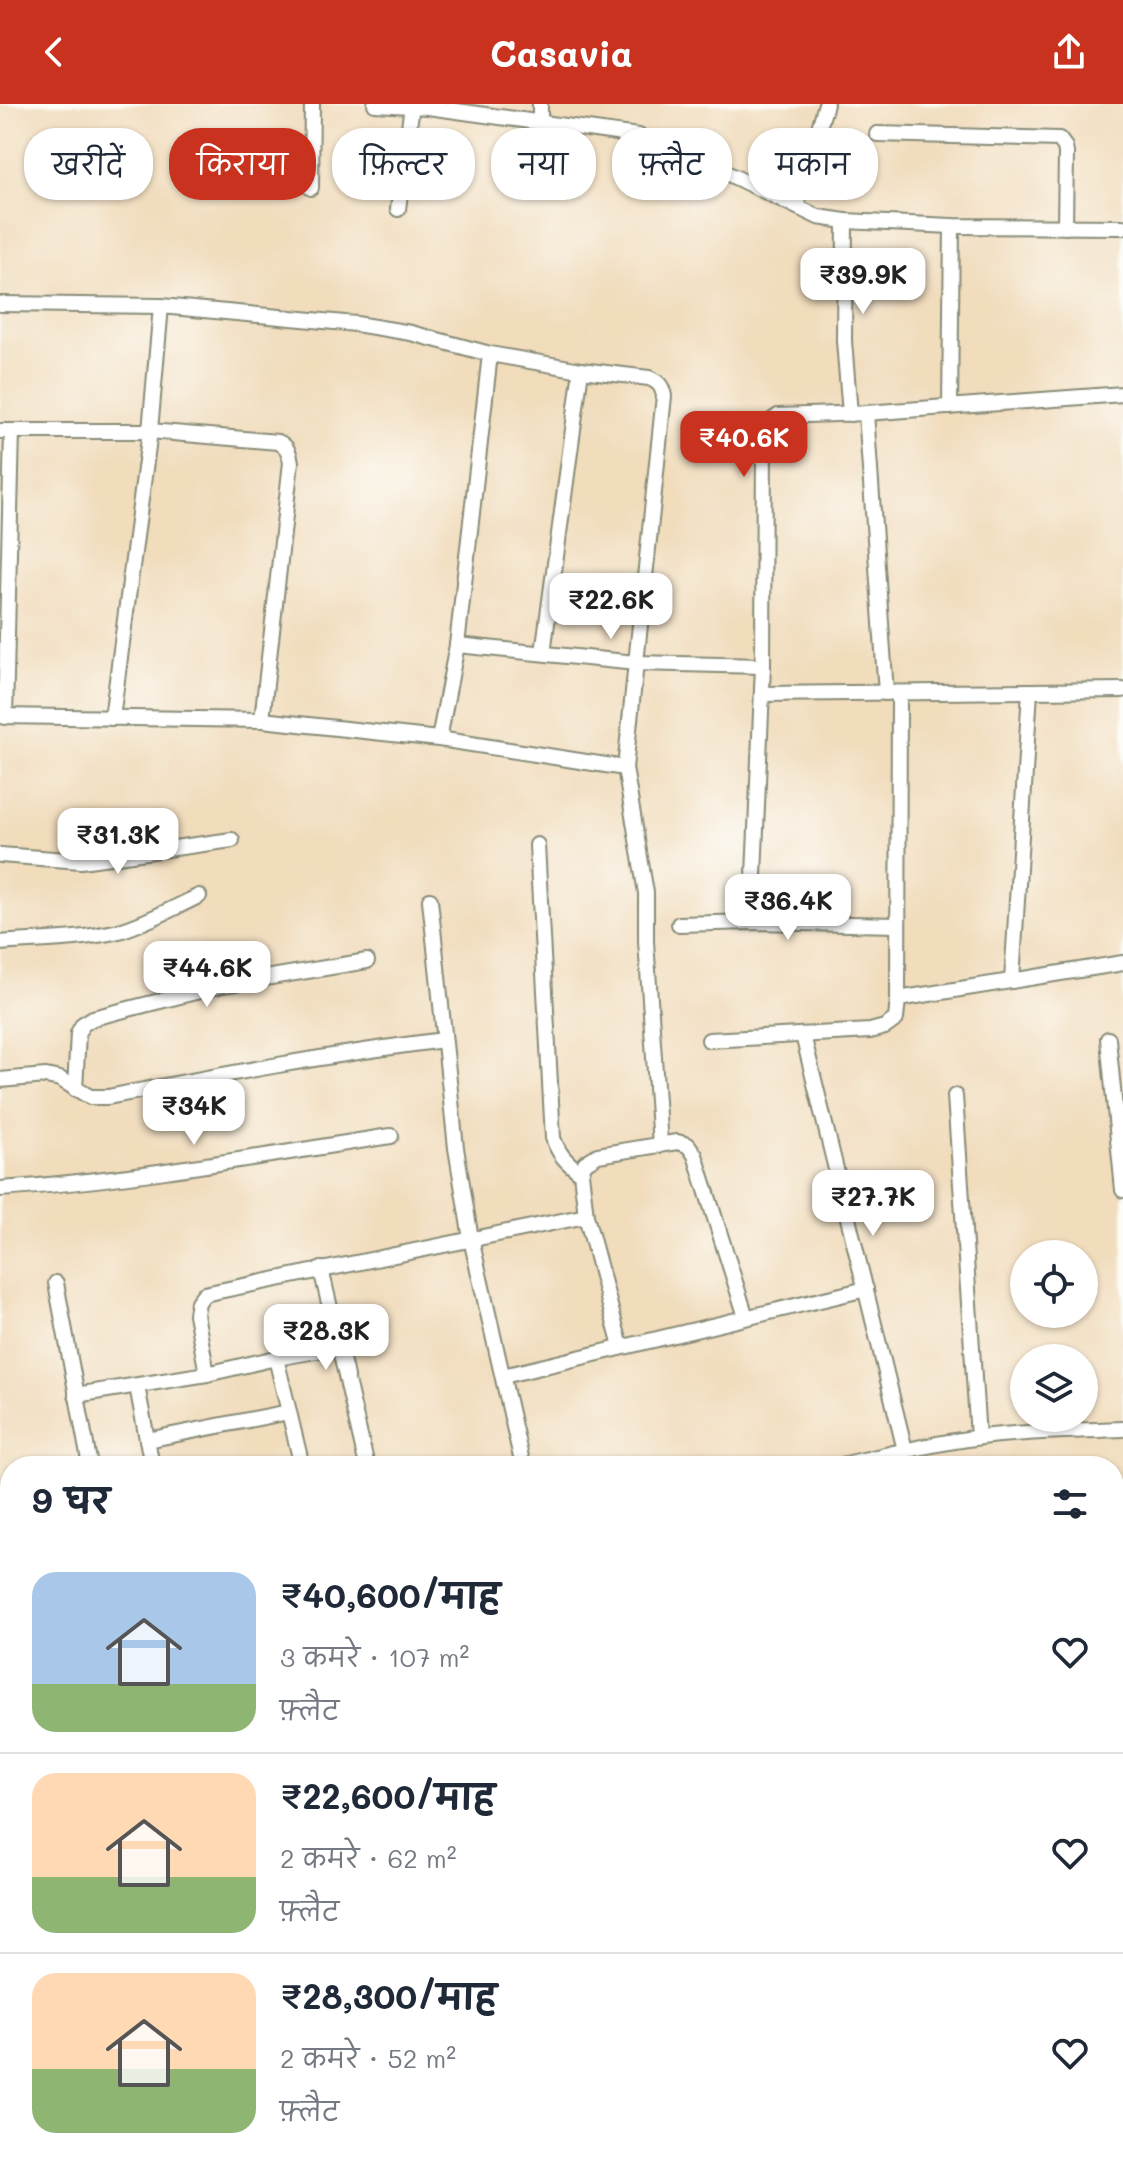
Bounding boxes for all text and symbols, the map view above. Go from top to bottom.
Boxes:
text: Casavia [490,29,633,76]
icon: back [32,30,76,74]
icon: share [1047,30,1091,74]
chip: खरीदें [24,128,153,200]
chip: किराया [169,128,316,200]
chip: फ़िल्टर [332,128,475,200]
chip: नया [491,128,596,200]
chip: फ़्लैट [612,128,732,200]
chip: मकान [748,128,878,200]
pin: ₹39.9K [798,248,928,316]
text: ₹39.9K [818,257,908,291]
pin: ₹40.6K [679,411,809,479]
text: ₹40.6K [698,420,790,454]
pin: ₹22.6K [546,573,676,641]
text: ₹22.6K [567,582,655,616]
pin: ₹31.3K [53,808,183,876]
text: ₹31.3K [75,817,161,851]
pin: ₹36.4K [723,874,853,942]
text: ₹36.4K [743,883,833,917]
pin: ₹44.6K [142,941,272,1009]
text: ₹44.6K [161,950,253,984]
pin: ₹34K [147,1079,241,1147]
text: ₹34K [161,1088,227,1122]
pin: ₹27.7K [808,1170,938,1238]
text: ₹27.7K [830,1179,916,1213]
map controls [1010,1240,1098,1432]
button: locate [1010,1240,1098,1328]
pin: ₹28.3K [261,1304,391,1372]
text: ₹28.3K [282,1313,370,1347]
button: layers [1010,1344,1098,1432]
text: 9 घर [32,1477,110,1522]
icon: filters [1048,1482,1092,1526]
text: ₹40,600/माह [280,1572,500,1617]
icon: home [96,1604,192,1700]
icon: heart [1048,1630,1092,1674]
text: 3 कमरे · 107 m² [280,1640,469,1674]
text: फ़्लैट [280,1693,339,1727]
text: ₹22,600/माह [280,1773,495,1818]
icon: home [96,1805,192,1901]
icon: heart [1048,1831,1092,1875]
text: 2 कमरे · 62 m² [280,1841,457,1875]
text: फ़्लैट [280,1894,339,1928]
text: ₹28,300/माह [280,1973,497,2018]
icon: home [96,2005,192,2101]
icon: heart [1048,2031,1092,2075]
text: 2 कमरे · 52 m² [280,2041,456,2075]
text: फ़्लैट [280,2094,339,2128]

